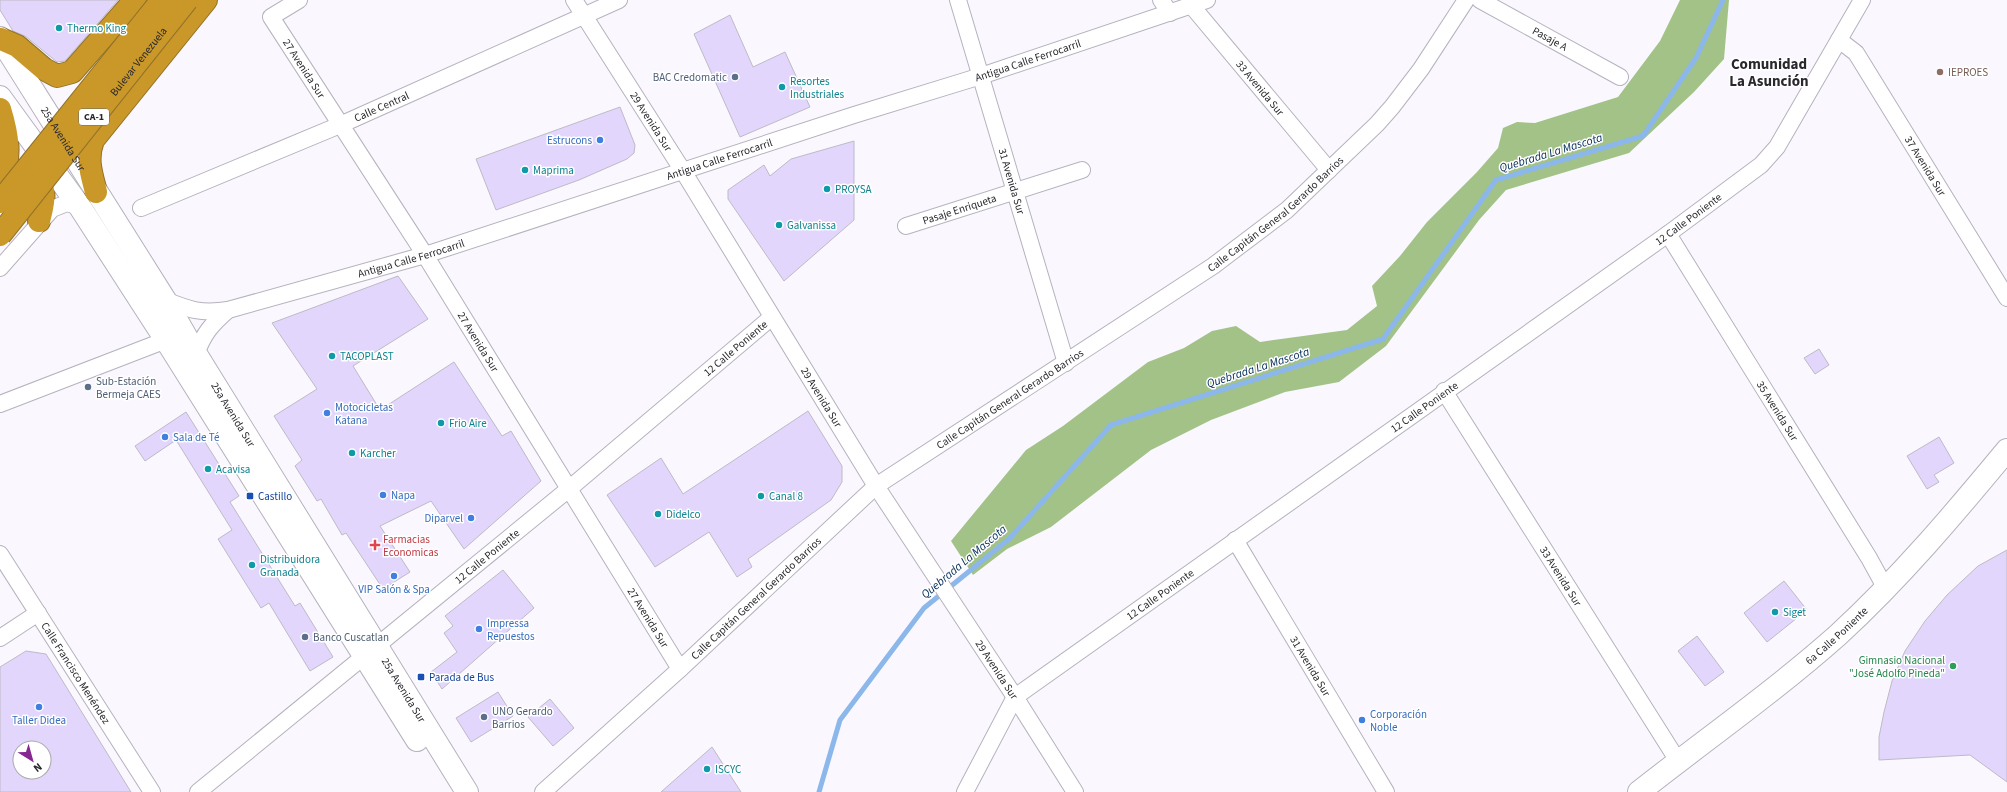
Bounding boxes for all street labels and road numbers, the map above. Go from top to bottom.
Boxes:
street label: Pasaje A [1530,23,1570,54]
street label: Bulevar Venezuela [106,24,170,99]
street label: Antigua Calle Ferrocarril [973,35,1083,85]
street label: 27 Avenida Sur [280,36,329,101]
street label: 33 Avenida Sur [1233,57,1288,119]
street label: Calle Central [352,88,411,125]
street label: 29 Avenida Sur [627,89,676,154]
street label: 25a Avenida Sur [37,104,89,174]
road number: CA-1 [79,109,109,125]
street label: 37 Avenida Sur [1901,133,1950,199]
street label: Antigua Calle Ferrocarril [664,135,775,183]
street label: 31 Avenida Sur [995,146,1029,216]
street label: Calle Capitán General Gerardo Barrios [1204,152,1347,275]
street label: 12 Calle Poniente [1652,189,1725,249]
street label: Pasaje Enriqueta [921,190,998,228]
street label: Antigua Calle Ferrocarril [356,235,467,281]
street label: 27 Avenida Sur [454,309,503,375]
street label: 12 Calle Poniente [700,316,771,379]
street label: Calle Capitán General Gerardo Barrios [933,345,1087,452]
street label: 29 Avenida Sur [797,364,846,430]
street label: 12 Calle Poniente [1387,377,1461,436]
street label: 35 Avenida Sur [1753,378,1802,444]
street label: 25a Avenida Sur [208,379,259,450]
street label: 12 Calle Poniente [451,525,523,587]
street label: Calle Capitán General Gerardo Barrios [687,533,825,663]
street label: 33 Avenida Sur [1537,543,1586,609]
street label: 12 Calle Poniente [1123,565,1197,623]
street label: 27 Avenida Sur [624,585,673,651]
street label: 6a Calle Poniente [1802,603,1871,668]
street label: Calle Francisco Menéndez [38,619,114,727]
street label: 31 Avenida Sur [1287,633,1335,699]
street label: 29 Avenida Sur [972,637,1022,702]
street label: 25a Avenida Sur [378,655,430,725]

